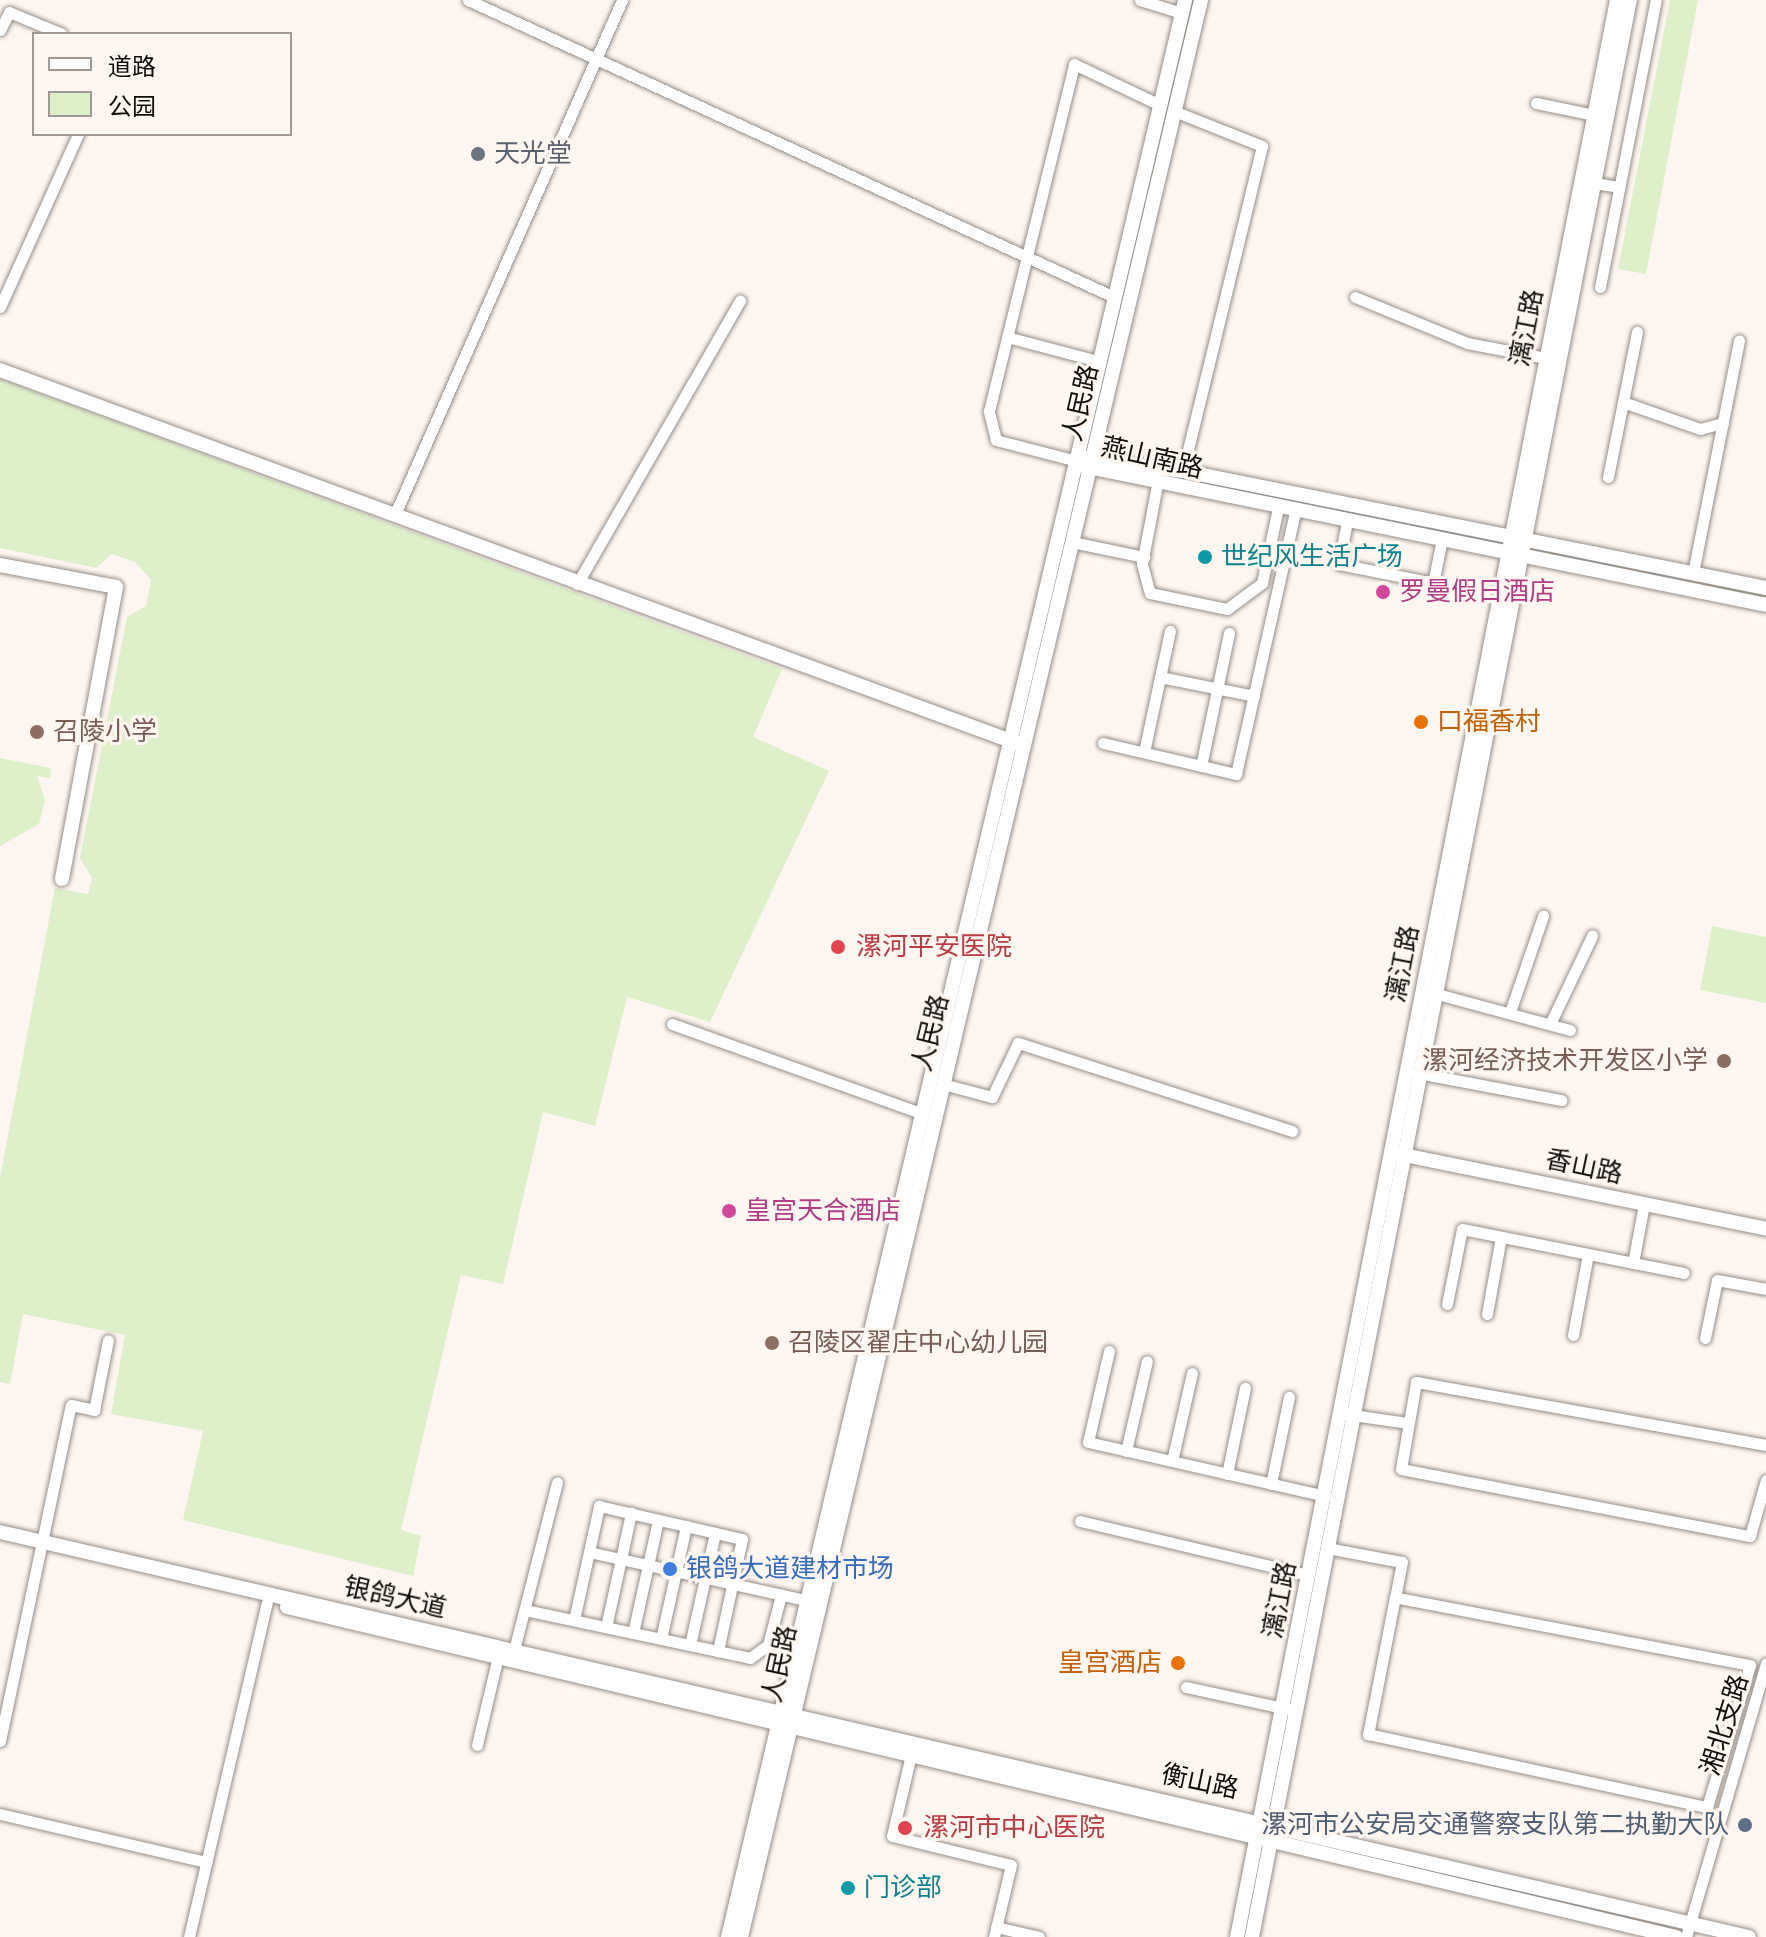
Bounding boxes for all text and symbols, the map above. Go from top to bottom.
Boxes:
legend [32,32,292,136]
text: 道路 [108,52,156,81]
text: 公园 [108,92,156,121]
place label: 天光堂 [494,138,572,170]
marker: 天光堂 [469,145,487,163]
street label: 漓江路 [1504,287,1550,369]
street label: 人民路 [1057,361,1105,445]
street label: 燕山南路 [1098,431,1206,485]
place label: 世纪风生活广场 [1221,541,1403,573]
marker: 世纪风生活广场 [1196,548,1214,566]
place label: 罗曼假日酒店 [1399,576,1555,608]
marker: 罗曼假日酒店 [1374,583,1392,601]
place label: 口福香村 [1437,706,1541,738]
marker: 口福香村 [1412,713,1430,731]
place label: 召陵小学 [53,716,157,748]
marker: 召陵小学 [28,723,46,741]
street label: 漓江路 [1380,923,1426,1005]
place label: 漯河平安医院 [856,931,1012,963]
marker: 漯河平安医院 [827,936,849,958]
street label: 人民路 [906,991,956,1075]
place label: 漯河经济技术开发区小学 [1422,1045,1708,1077]
marker: 漯河经济技术开发区小学 [1715,1052,1733,1070]
street label: 香山路 [1543,1144,1625,1190]
place label: 皇宫天合酒店 [745,1195,901,1227]
marker: 皇宫天合酒店 [720,1202,738,1220]
place label: 召陵区翟庄中心幼儿园 [788,1327,1048,1359]
marker: 召陵区翟庄中心幼儿园 [763,1334,781,1352]
place label: 银鸽大道建材市场 [686,1553,894,1585]
street label: 漓江路 [1257,1559,1303,1641]
marker: 银鸽大道建材市场 [661,1560,679,1578]
street label: 银鸽大道 [341,1571,449,1625]
street label: 人民路 [757,1623,803,1705]
place label: 皇宫酒店 [1058,1647,1162,1679]
marker: 皇宫酒店 [1169,1654,1187,1672]
street label: 湘北支路 [1695,1671,1755,1779]
street label: 衡山路 [1159,1759,1241,1805]
place label: 漯河市公安局交通警察支队第二执勤大队 [1261,1809,1729,1841]
place label: 漯河市中心医院 [923,1812,1105,1844]
marker: 漯河市公安局交通警察支队第二执勤大队 [1736,1816,1754,1834]
marker: 漯河市中心医院 [894,1817,916,1839]
place label: 门诊部 [864,1872,942,1904]
marker: 门诊部 [839,1879,857,1897]

